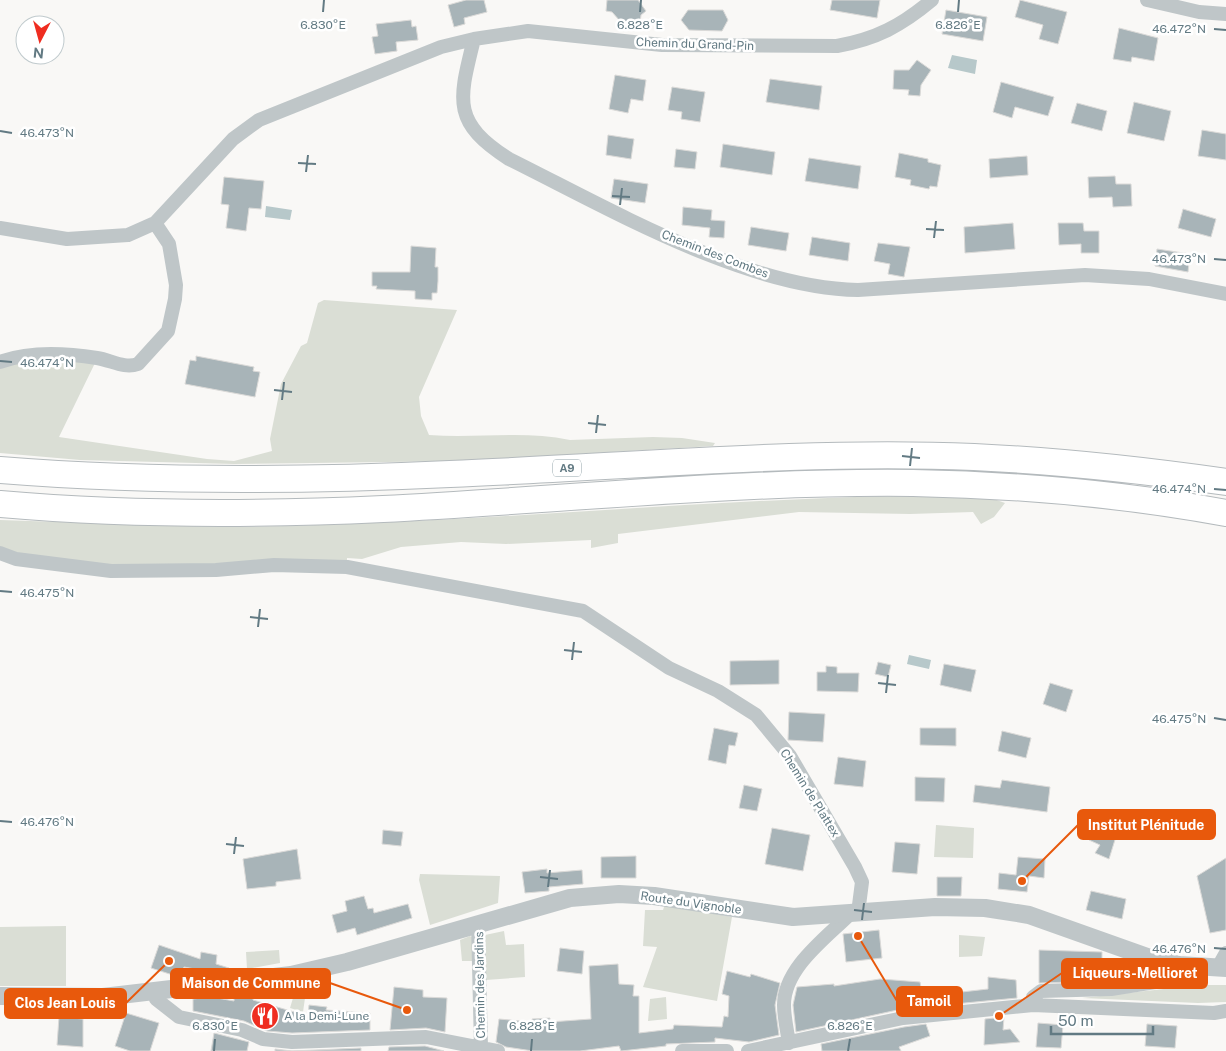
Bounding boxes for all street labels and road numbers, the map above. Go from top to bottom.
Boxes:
street label: Chemin du Grand-Pin [636,35,754,53]
street label: Chemin des Combes [660,227,770,281]
road number: A9 [553,459,581,476]
street label: Chemin de Plattex [777,746,843,840]
street label: Route du Vignoble [640,889,743,917]
street label: Chemin des Jardins [472,931,488,1039]

